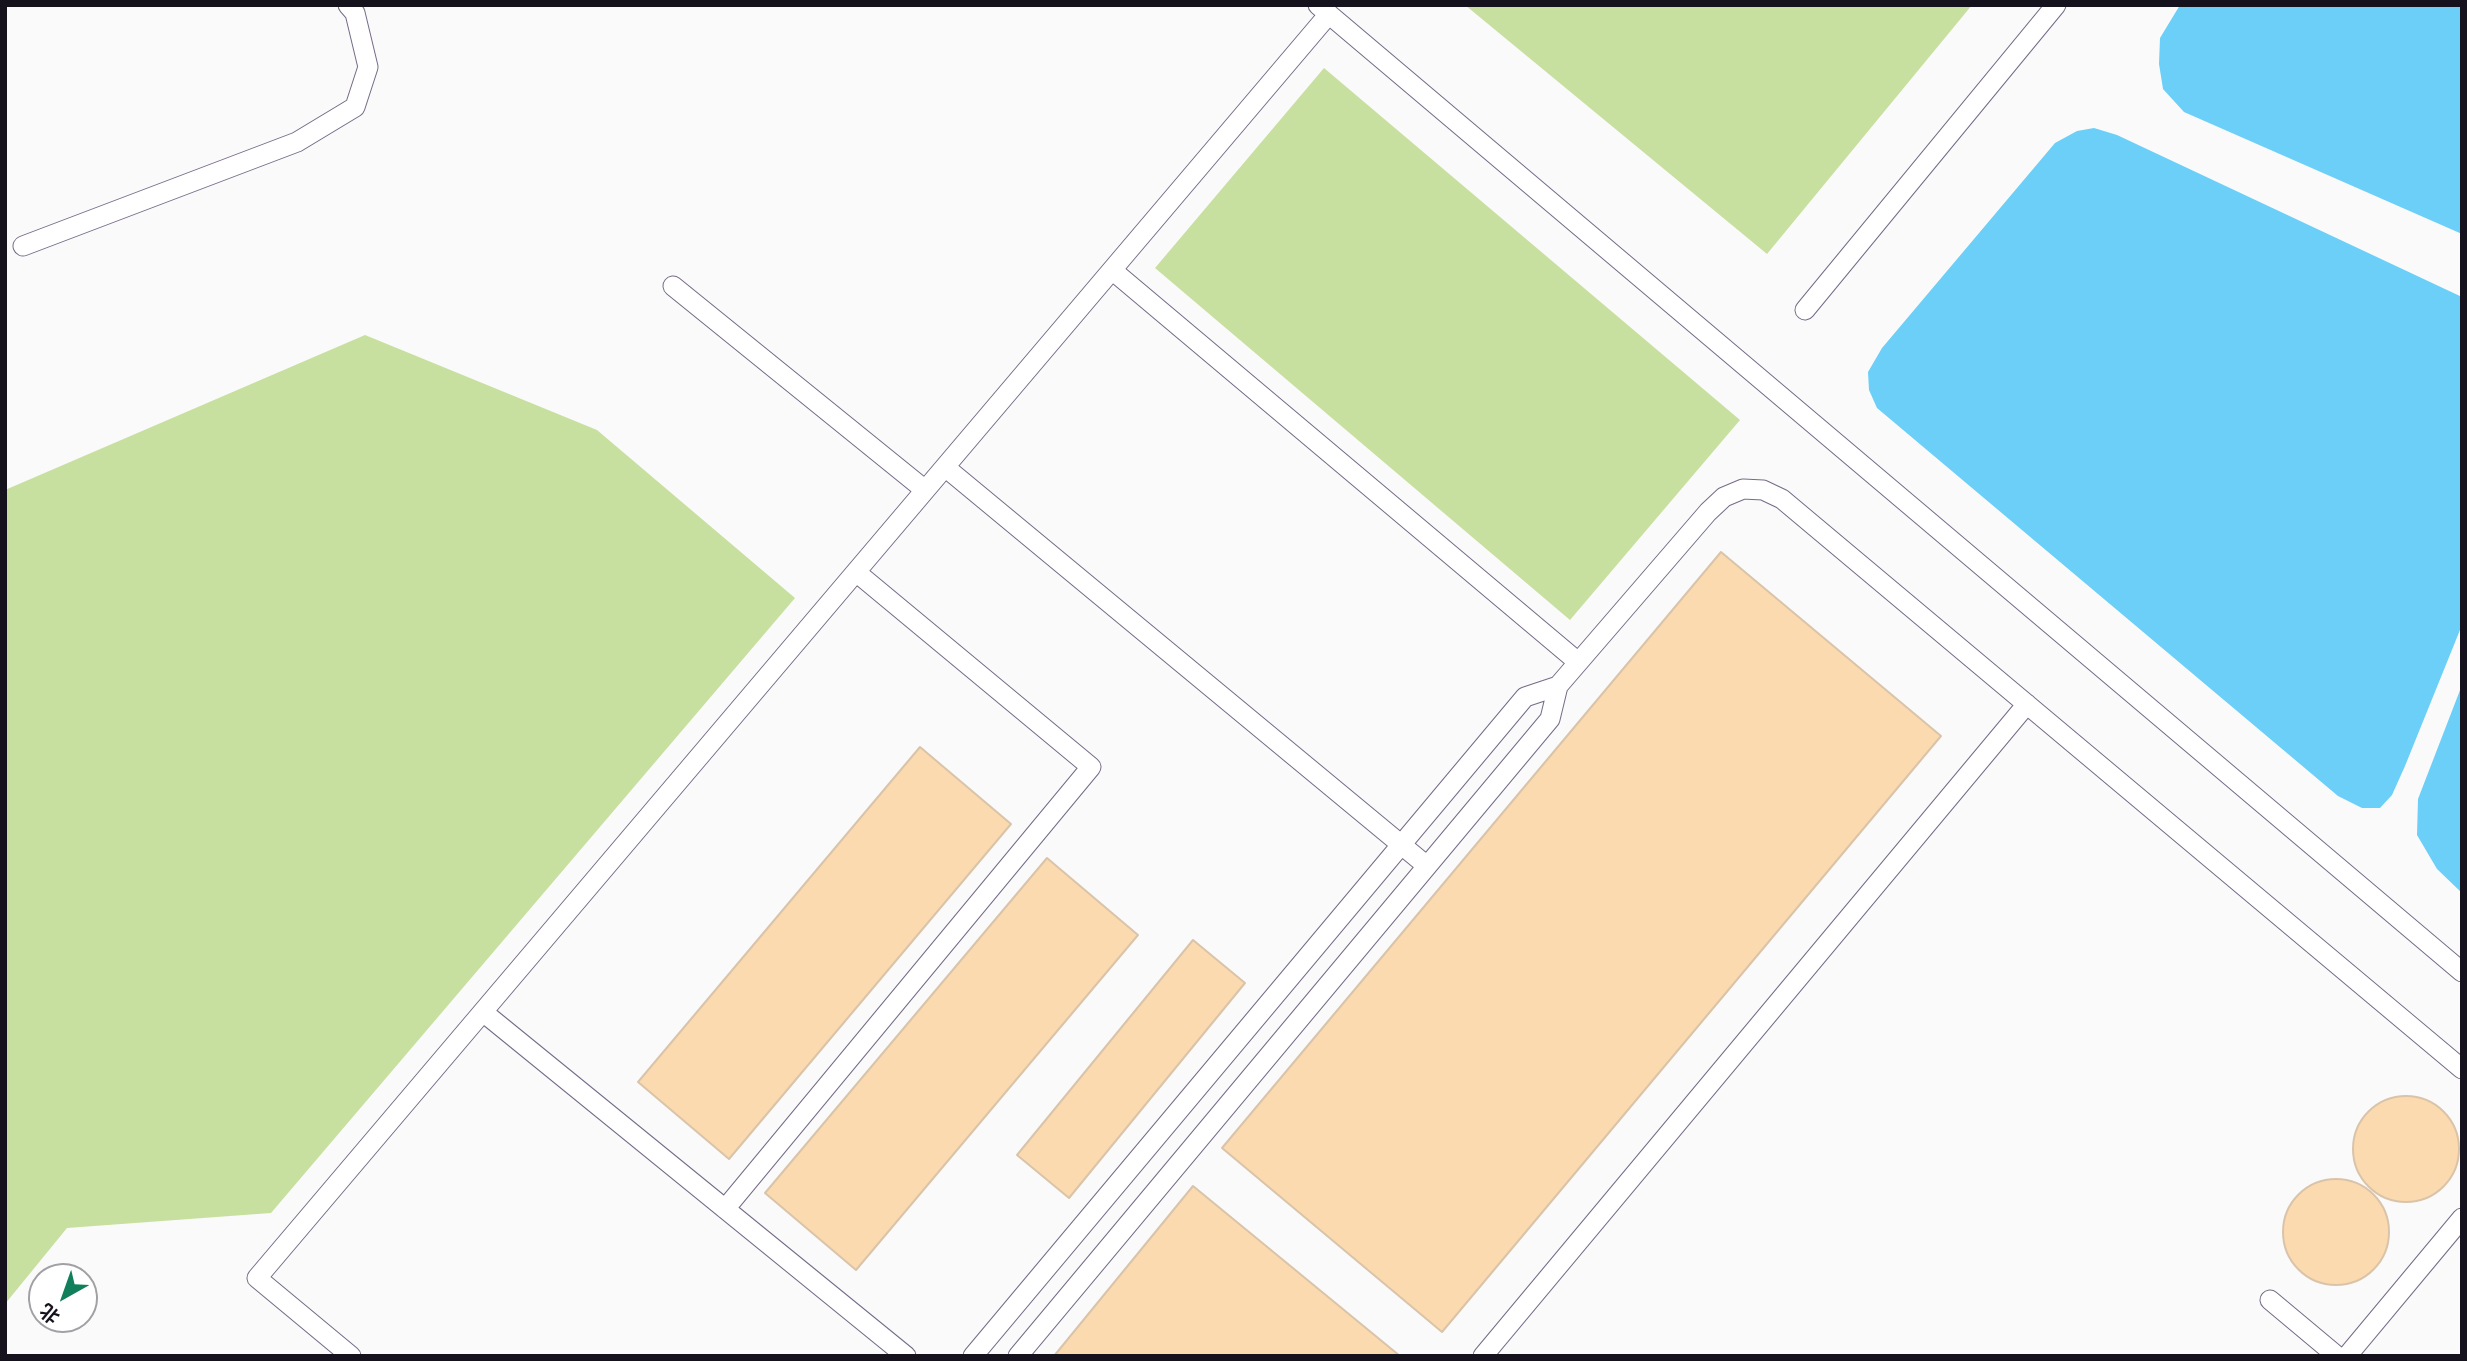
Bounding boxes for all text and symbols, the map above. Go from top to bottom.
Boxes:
north arrow [28,1263,98,1333]
text: 北 [36,1298,65,1328]

